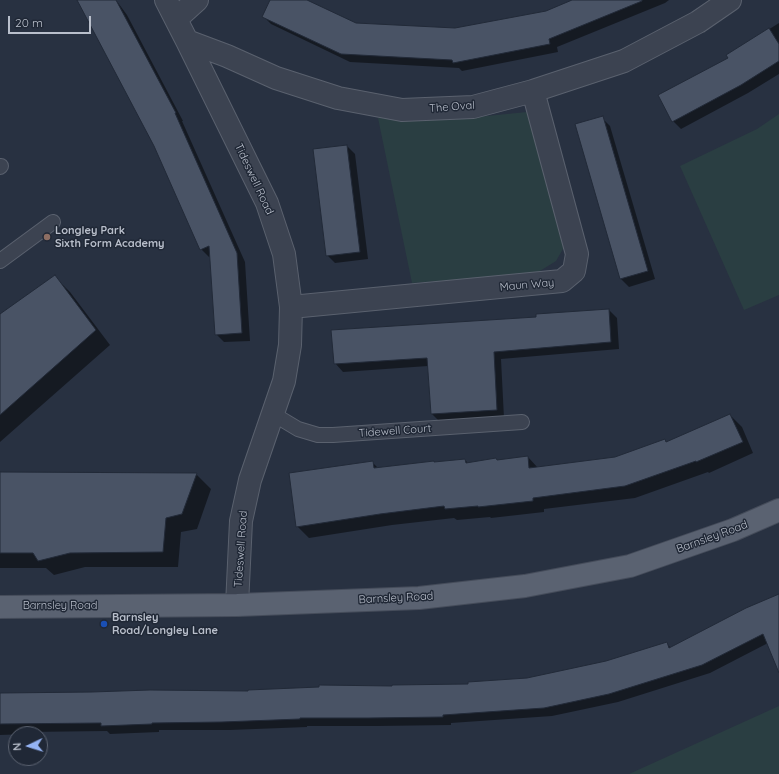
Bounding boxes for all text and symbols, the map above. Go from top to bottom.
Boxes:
scale bar [10,8,93,34]
text: 20 m [15,15,43,30]
street label: The Oval [429,99,475,115]
street label: Tideswell Road [232,141,276,217]
place label: Longley Park Sixth Form Academy [55,224,165,250]
marker: Longley Park Sixth Form Academy [42,232,52,242]
street label: Maun Way [499,276,555,294]
street label: Tidewell Court [358,422,432,440]
street label: Tideswell Road [232,510,250,588]
street label: Barnsley Road [675,518,749,556]
street label: Barnsley Road [358,589,434,607]
street label: Barnsley Road [23,599,97,613]
place label: Barnsley Road/Longley Lane [112,611,218,637]
marker: Barnsley Road/Longley Lane [99,619,109,629]
north arrow [8,726,48,766]
text: N [10,742,24,751]

